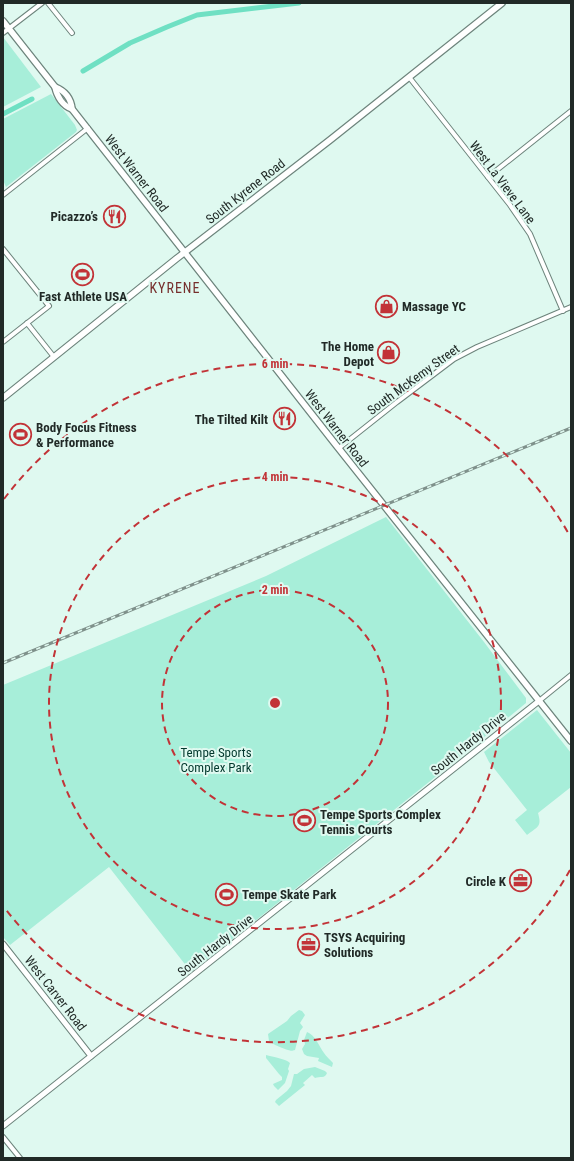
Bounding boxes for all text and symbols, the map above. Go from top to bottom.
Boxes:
street label: West Warner Road [102,132,171,215]
street label: West La Vieve Lane [467,138,539,227]
street label: South Kyrene Road [203,156,288,227]
restaurant icon: Picazzo’s [101,203,127,229]
place label: Picazzo’s [50,209,98,224]
sports icon: Fast Athlete USA [70,261,96,287]
district label: KYRENE [149,280,201,296]
place label: Fast Athlete USA [39,289,127,304]
shop icon: Massage YC [374,293,400,319]
place label: Massage YC [402,299,467,314]
place label: The Home Depot [321,339,374,369]
shop icon: The Home Depot [376,340,402,366]
street label: South McKemy Street [364,341,462,418]
text: 6 min [262,357,288,371]
street label: West Warner Road [302,387,371,470]
restaurant icon: The Tilted Kilt [271,406,297,432]
place label: The Tilted Kilt [195,412,268,427]
place label: Body Focus Fitness & Performance [36,420,137,450]
sports icon: Body Focus Fitness & Performance [7,421,33,447]
text: 4 min [262,470,288,484]
text: 2 min [262,583,288,597]
centre of rings [268,696,282,710]
street label: South Hardy Drive [428,709,509,778]
park label: Tempe Sports Complex Park [180,745,252,775]
place label: Tempe Sports Complex Tennis Courts [320,807,441,837]
sports icon: Tempe Sports Complex Tennis Courts [292,808,318,834]
office icon: Circle K [508,868,534,894]
place label: Circle K [465,874,507,889]
sports icon: Tempe Skate Park [213,881,239,907]
place label: Tempe Skate Park [242,887,337,902]
street label: South Hardy Drive [175,911,256,979]
place label: TSYS Acquiring Solutions [324,930,405,960]
office icon: TSYS Acquiring Solutions [295,931,321,957]
street label: West Carver Road [22,953,89,1034]

